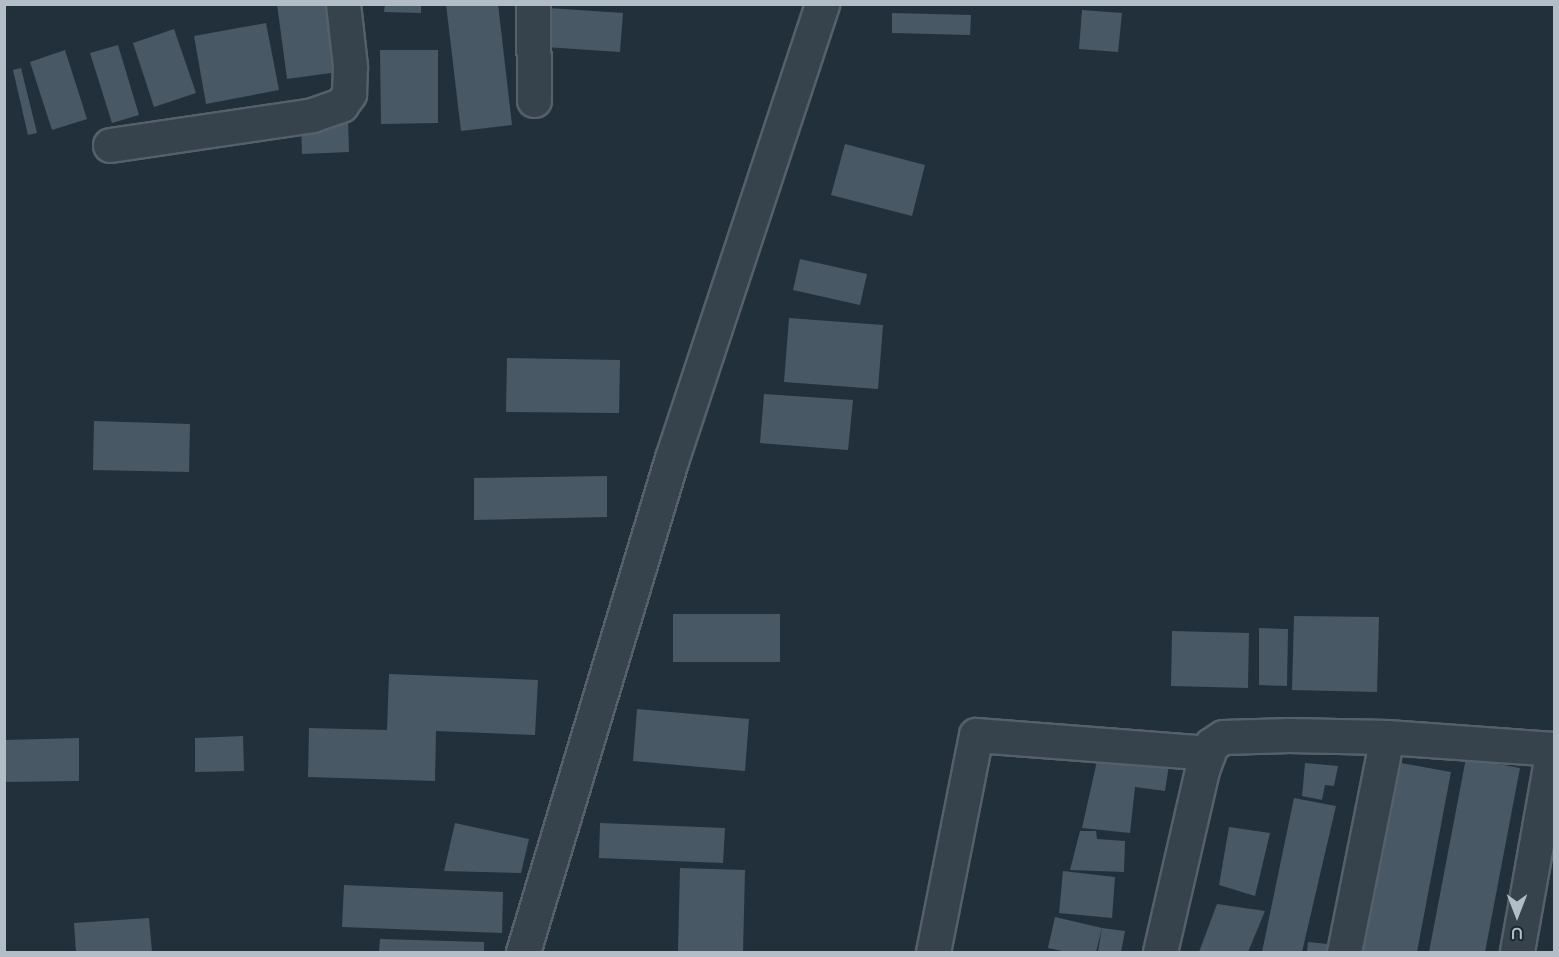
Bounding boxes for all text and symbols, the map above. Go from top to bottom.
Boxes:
north arrow [1487,885,1547,945]
text: U [1511,923,1523,943]

